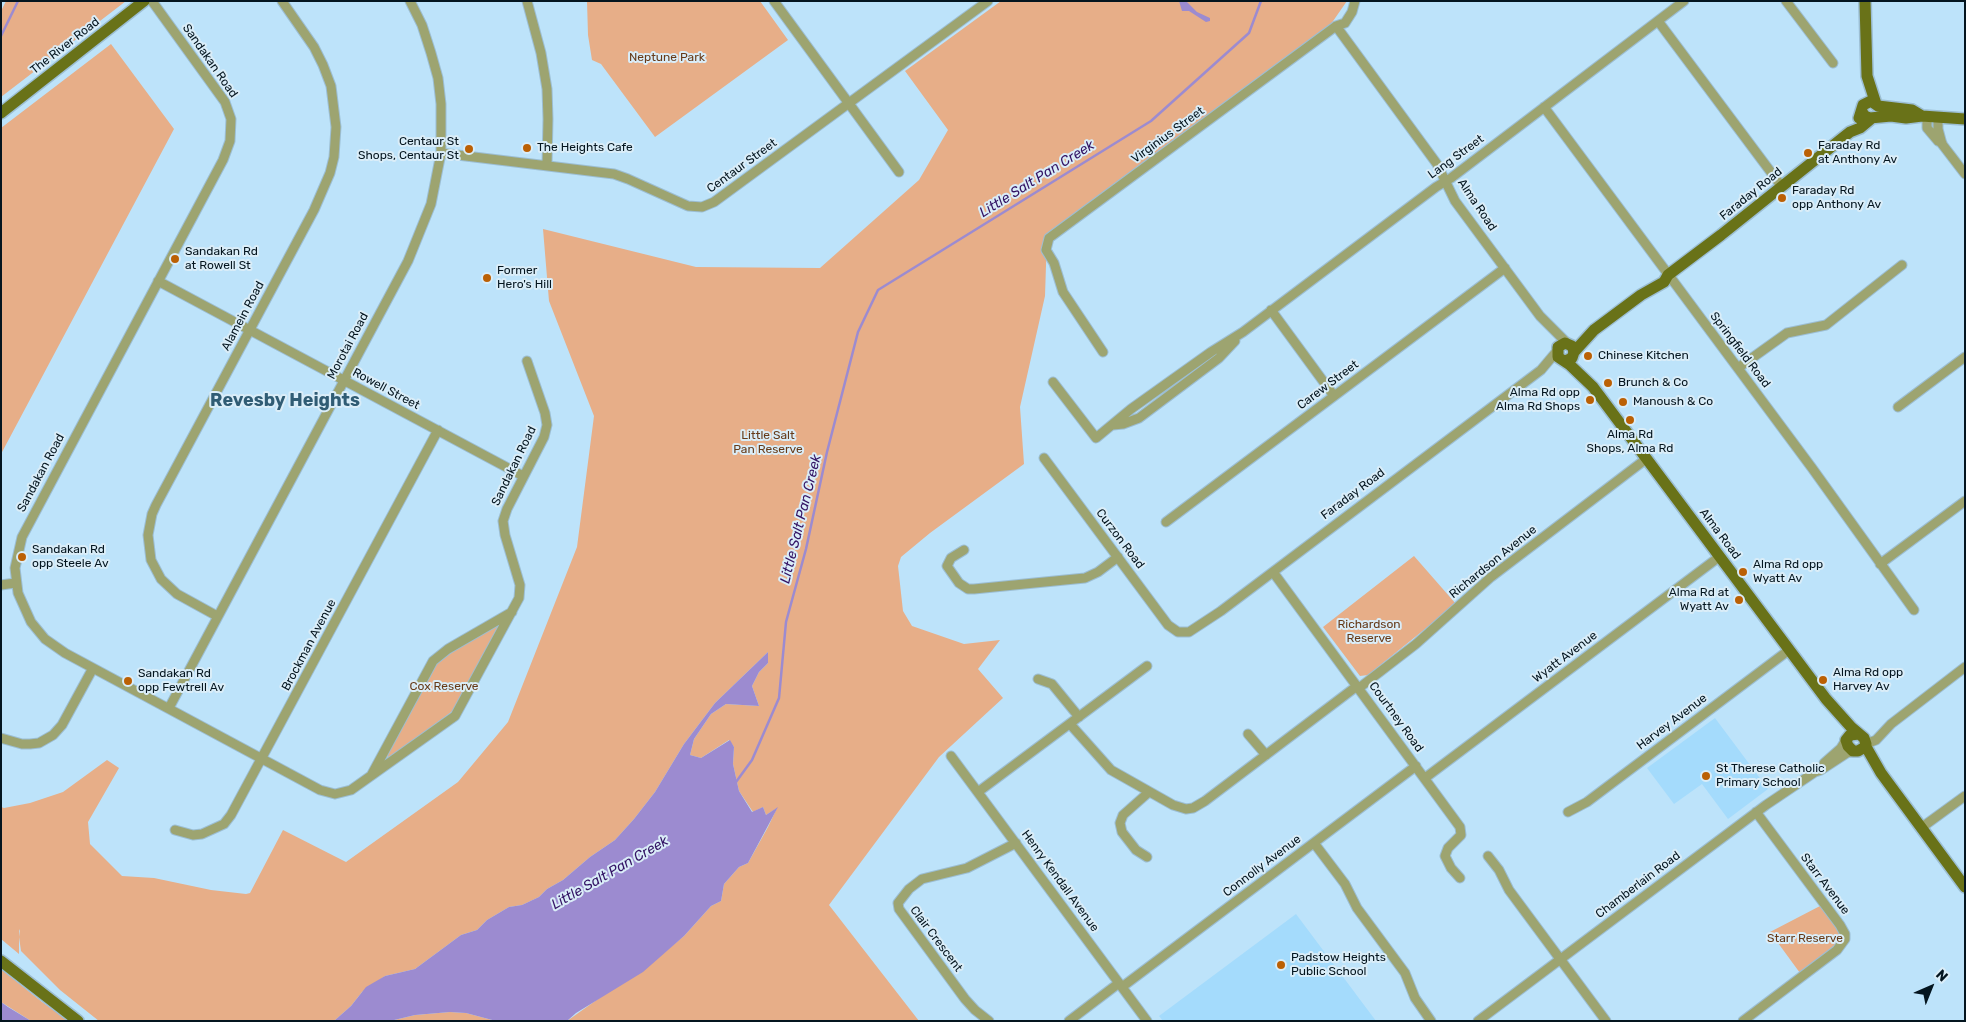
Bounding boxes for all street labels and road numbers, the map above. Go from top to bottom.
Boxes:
street label: The River Road [28,15,102,77]
street label: Sandakan Road [179,21,241,101]
street label: Virginius Street [1129,104,1207,166]
street label: Lang Street [1425,132,1487,182]
street label: Centaur Street [704,136,780,196]
street label: Faraday Road [1717,164,1785,224]
street label: Alma Road [1454,176,1500,234]
street label: Alamein Road [219,279,267,353]
street label: Springfield Road [1707,309,1773,391]
street label: Morotai Road [324,310,372,382]
street label: Carew Street [1295,357,1361,413]
street label: Rowell Street [350,365,422,413]
street label: Sandakan Road [489,424,539,508]
street label: Sandakan Road [14,431,68,515]
street label: Faraday Road [1318,465,1388,523]
street label: Curzon Road [1093,506,1147,572]
street label: Alma Road [1696,506,1744,562]
street label: Richardson Avenue [1446,522,1540,602]
street label: Brockman Avenue [279,597,339,693]
street label: Wyatt Avenue [1530,628,1600,686]
street label: Courtney Road [1366,679,1426,755]
street label: Harvey Avenue [1634,691,1710,753]
street label: Henry Kendall Avenue [1018,827,1102,935]
street label: Connolly Avenue [1220,832,1304,900]
street label: Chamberlain Road [1593,849,1683,921]
street label: Starr Avenue [1797,851,1853,917]
street label: Clair Crescent [907,903,965,975]

